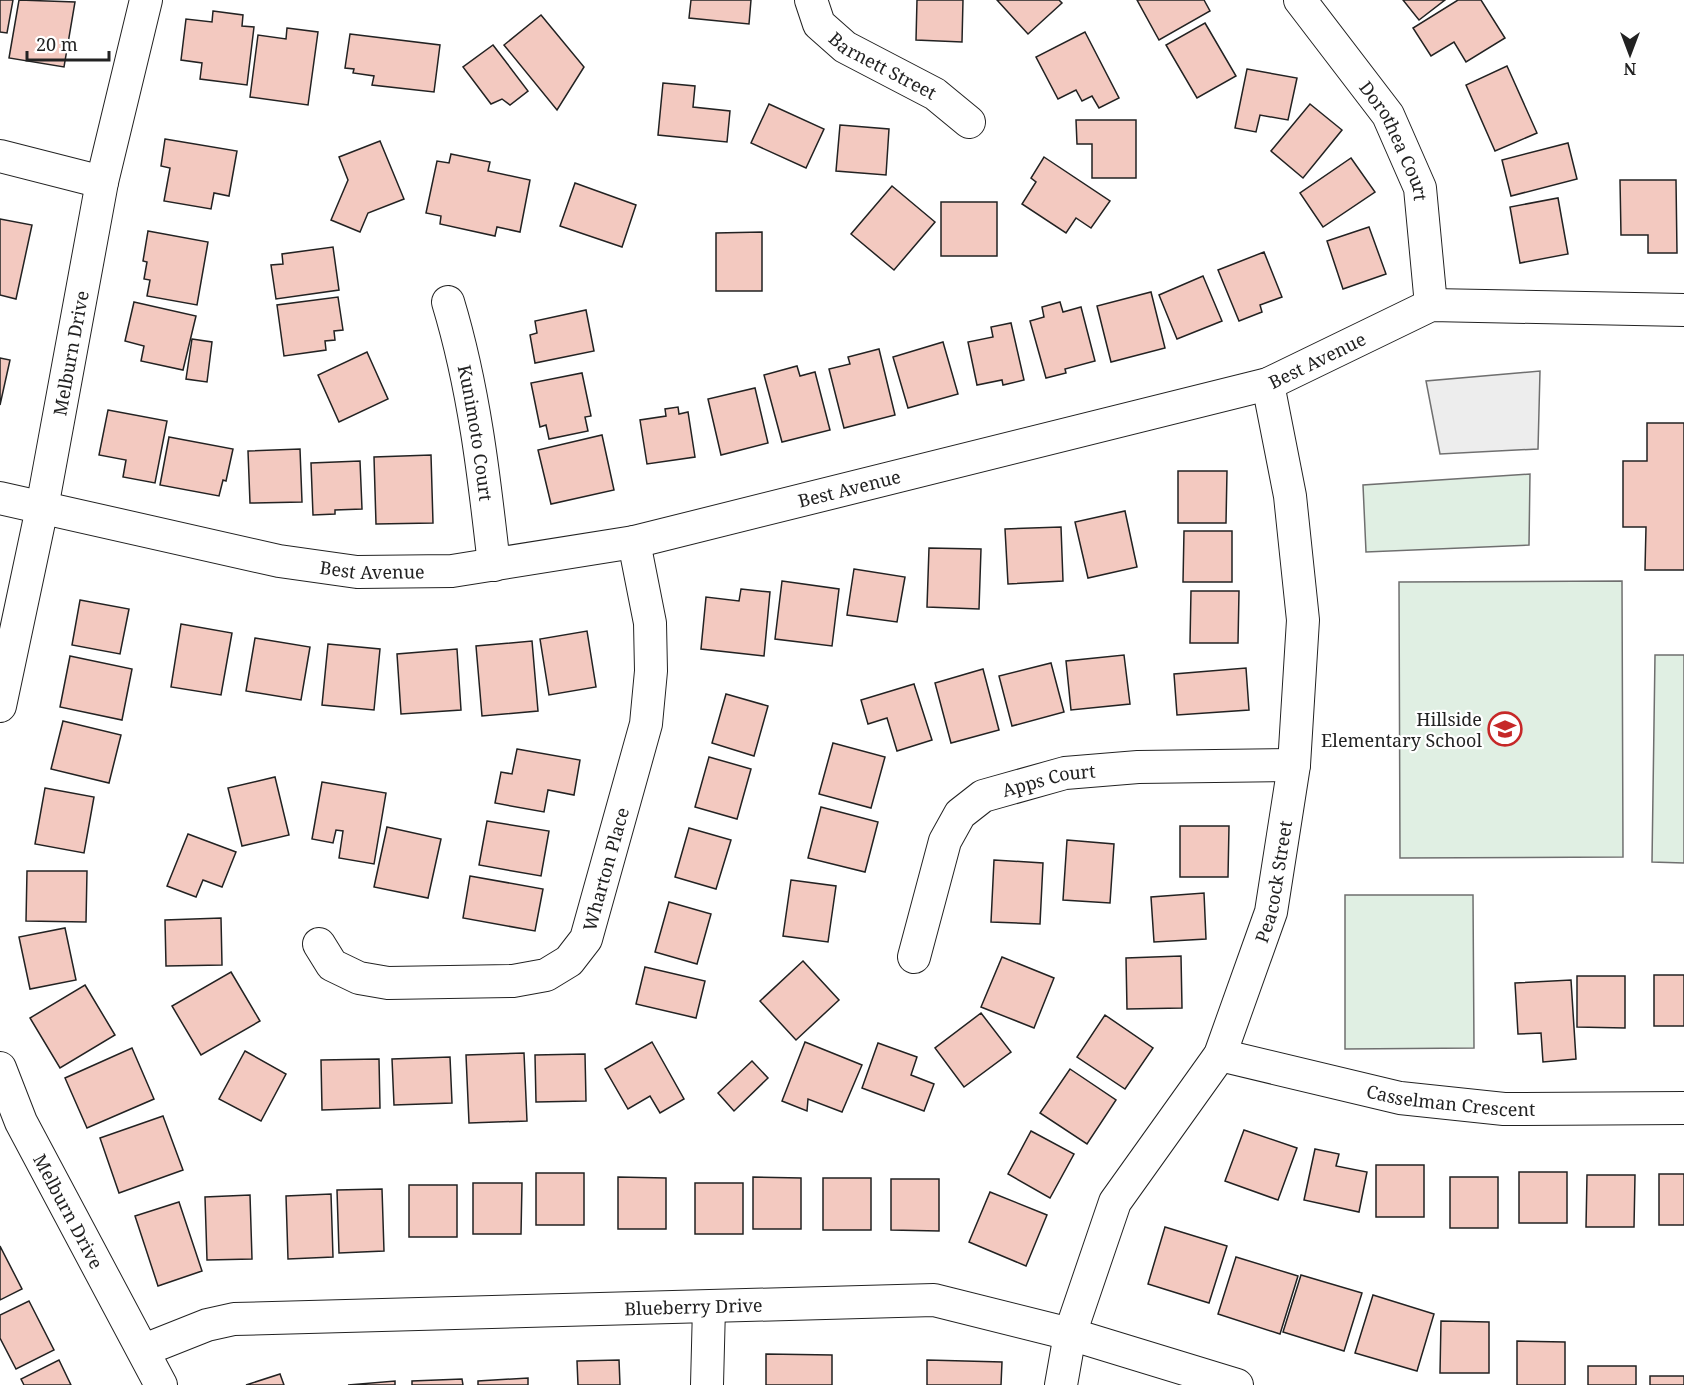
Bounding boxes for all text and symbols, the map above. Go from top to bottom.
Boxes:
scale bar [27,24,110,62]
north arrow [1600,24,1660,84]
street label: Barnett Street [824,26,941,105]
text: 20 m [36,32,78,56]
text: N [1623,58,1636,80]
street label: Dorothea Court [1354,76,1433,202]
street label: Melburn Drive [47,288,94,418]
street label: Best Avenue [1265,327,1370,394]
street label: Kunimoto Court [453,363,499,502]
street label: Best Avenue [795,464,903,513]
street label: Best Avenue [318,555,425,584]
place label: Hillside Elementary School [1321,707,1482,752]
school or university icon: Hillside Elementary School [1487,711,1523,747]
street label: Apps Court [999,759,1096,802]
street label: Wharton Place [577,805,634,933]
street label: Peacock Street [1249,819,1297,946]
street label: Casselman Crescent [1364,1078,1535,1121]
street label: Melburn Drive [28,1150,109,1273]
street label: Blueberry Drive [624,1293,763,1320]

